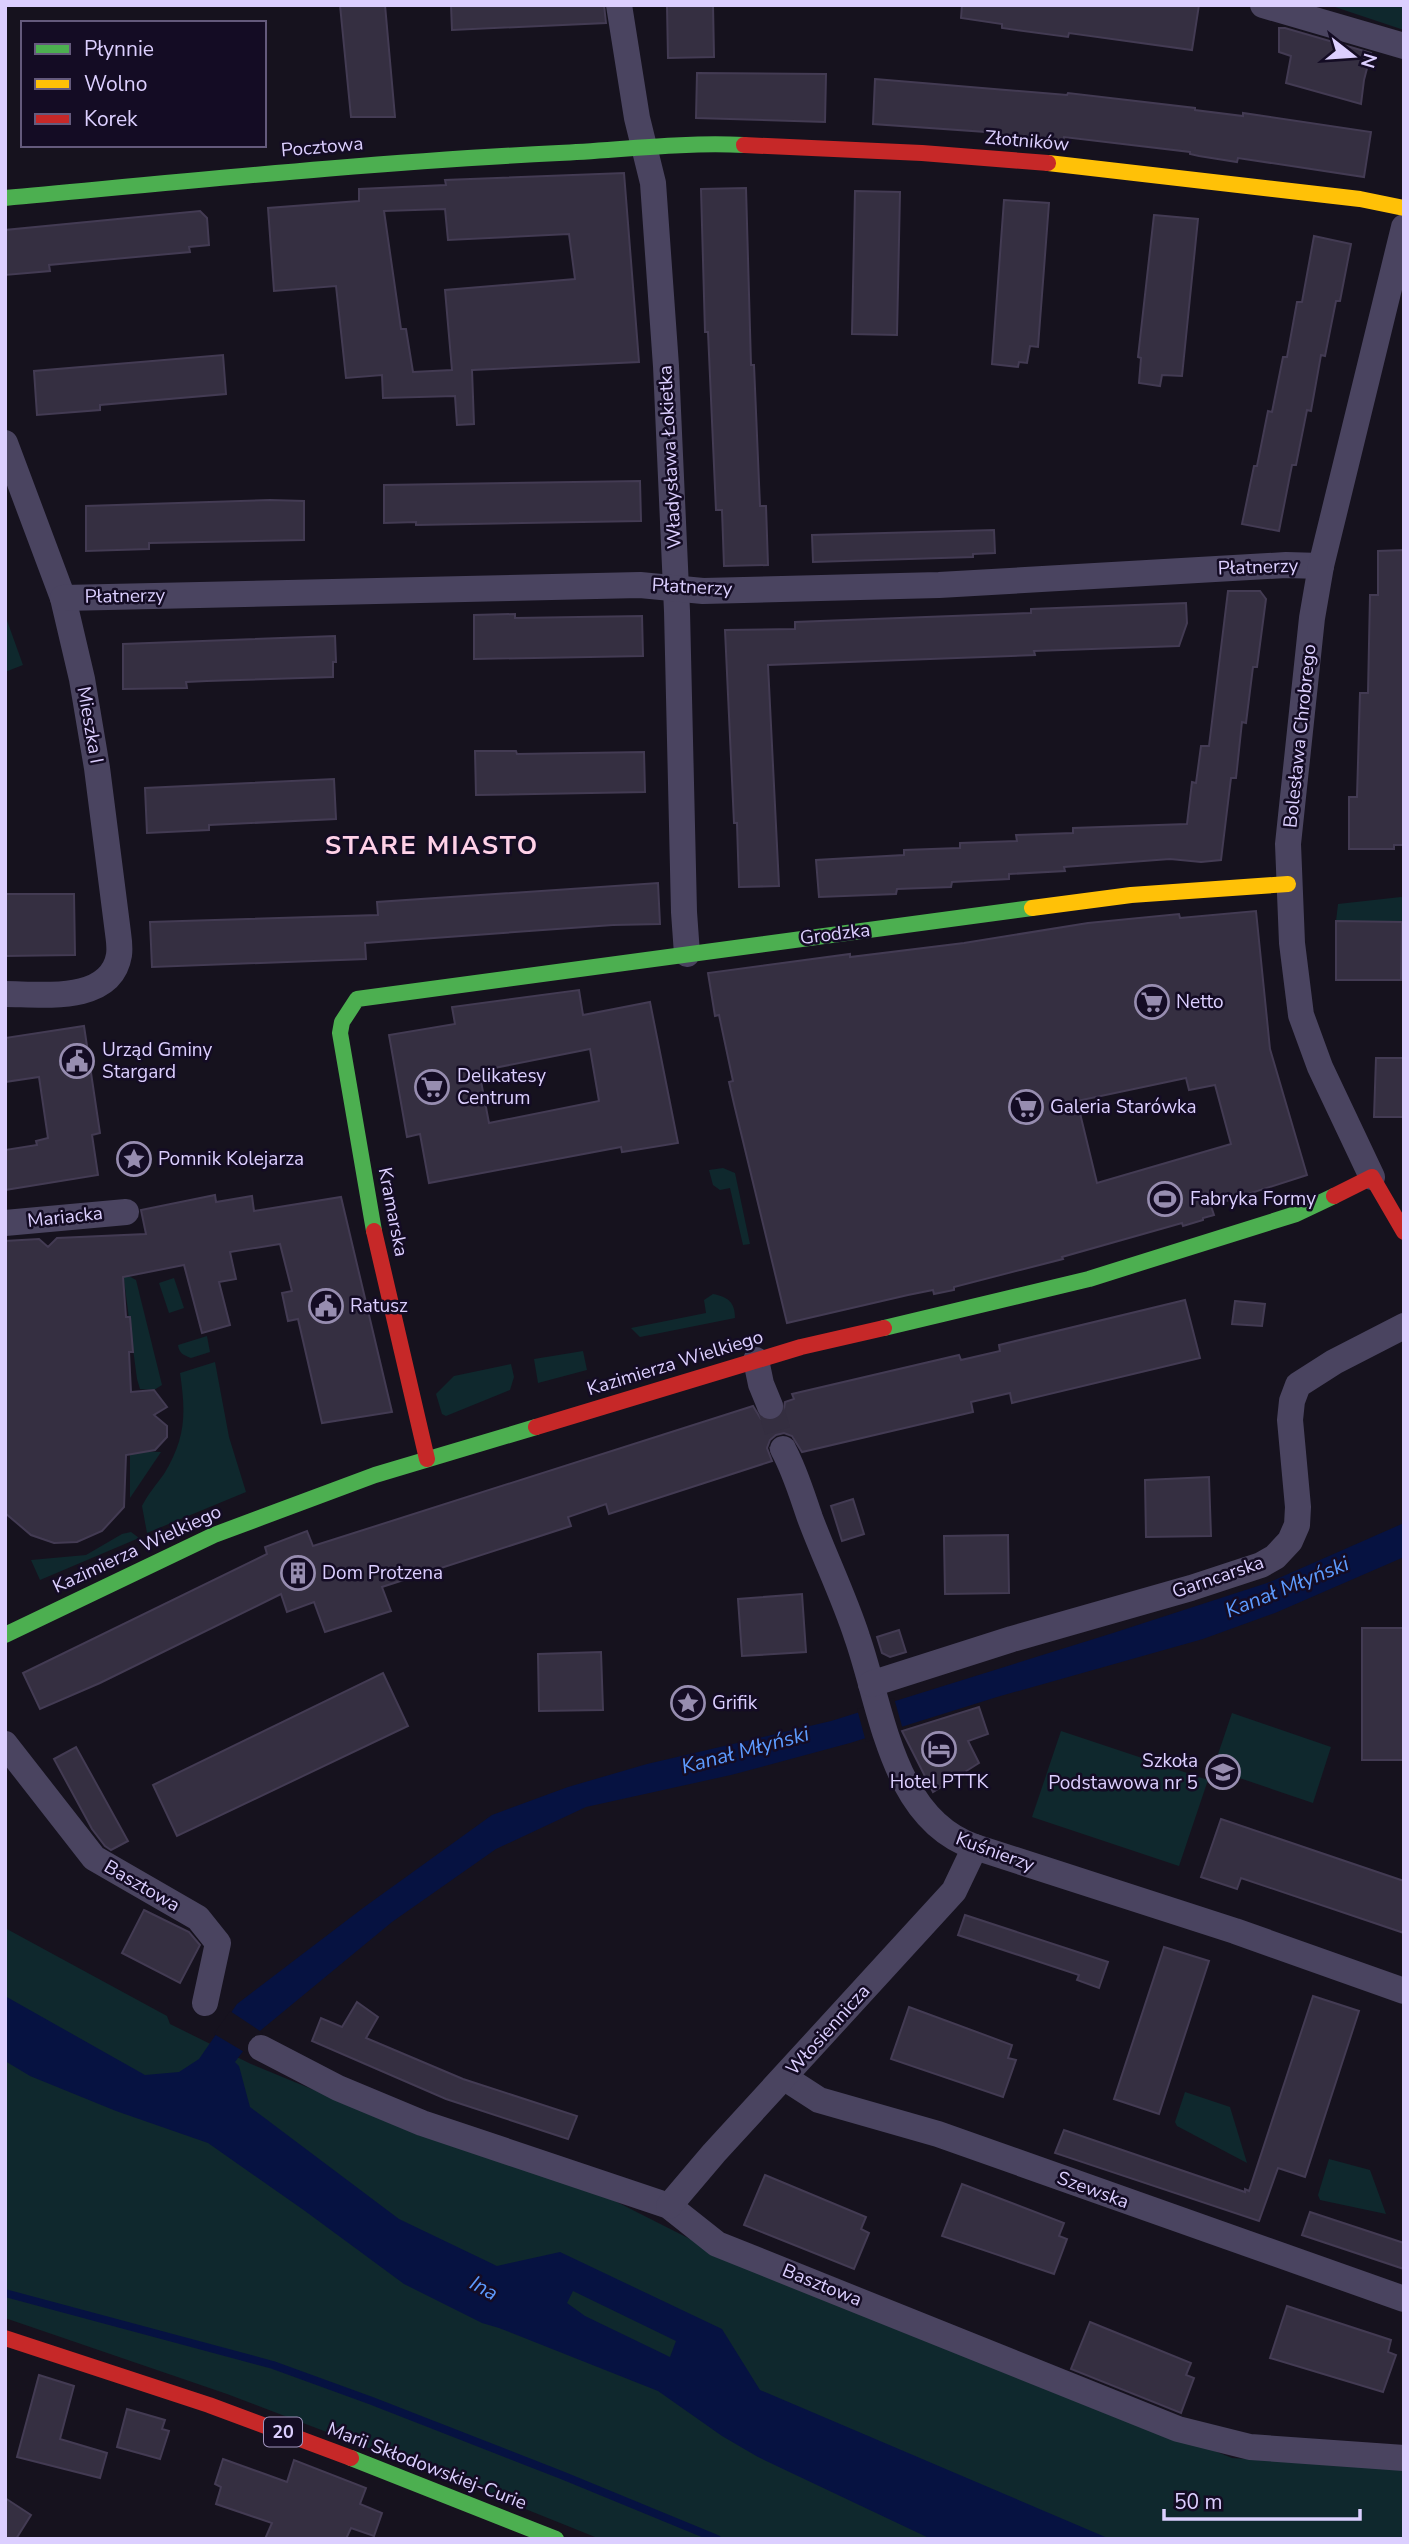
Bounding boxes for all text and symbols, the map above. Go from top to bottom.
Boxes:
legend [21,21,266,147]
north arrow [1318,21,1388,91]
text: Płynnie [84,35,154,63]
text: N [1354,50,1383,71]
text: Wolno [84,70,147,98]
text: Korek [84,105,138,133]
street label: Złotników [984,124,1070,158]
street label: Pocztowa [280,130,364,164]
street label: Władysława Łokietka [652,365,688,549]
street label: Płatnerzy [1217,553,1299,581]
street label: Płatnerzy [651,572,733,602]
street label: Płatnerzy [84,582,166,610]
street label: Bolesława Chrobrego [1277,643,1323,829]
street label: Mieszka I [70,684,110,766]
district label: STARE MIASTO [325,828,539,863]
street label: Grodzka [798,917,872,951]
supermarket icon: Netto [1133,983,1171,1021]
place label: Netto [1176,989,1224,1015]
place label: Urząd Gminy Stargard [102,1037,213,1085]
public building icon: Urząd Gminy Stargard [58,1042,96,1080]
place label: Delikatesy Centrum [457,1063,546,1111]
supermarket icon: Delikatesy Centrum [413,1068,451,1106]
supermarket icon: Galeria Starówka [1007,1088,1045,1126]
place label: Galeria Starówka [1050,1094,1197,1120]
place icon: Pomnik Kolejarza [115,1140,153,1178]
place label: Pomnik Kolejarza [158,1146,304,1172]
street label: Kramarska [372,1165,414,1259]
sports icon: Fabryka Formy [1146,1180,1184,1218]
place label: Fabryka Formy [1190,1186,1316,1212]
street label: Mariacka [26,1200,104,1234]
public building icon: Ratusz [307,1287,345,1325]
place label: Ratusz [350,1293,408,1319]
street label: Kazimierza Wielkiego [584,1324,766,1402]
street label: Kazimierza Wielkiego [48,1499,226,1599]
street label: Garncarska [1169,1549,1267,1605]
water label: Kanał Młyński [1221,1549,1354,1625]
building icon: Dom Protzena [279,1554,317,1592]
place label: Dom Protzena [322,1560,443,1586]
place icon: Grifik [669,1684,707,1722]
place label: Grifik [712,1690,758,1716]
water label: Kanał Młyński [678,1719,813,1780]
hotel icon: Hotel PTTK [920,1730,958,1768]
place label: Szkoła Podstawowa nr 5 [1048,1748,1198,1796]
school or university icon: Szkoła Podstawowa nr 5 [1204,1753,1242,1791]
place label: Hotel PTTK [890,1769,989,1795]
street label: Kuśnierzy [952,1826,1038,1878]
street label: Basztowa [99,1854,185,1918]
street label: Włosiennicza [780,1979,876,2081]
street label: Szewska [1053,2165,1133,2215]
street label: Basztowa [778,2257,866,2313]
water label: Ina [465,2269,503,2307]
street label: Marii Skłodowskiej-Curie [324,2416,530,2516]
road number: 20 [264,2418,302,2446]
scale bar [1164,2478,1360,2522]
text: 50 m [1174,2488,1223,2516]

